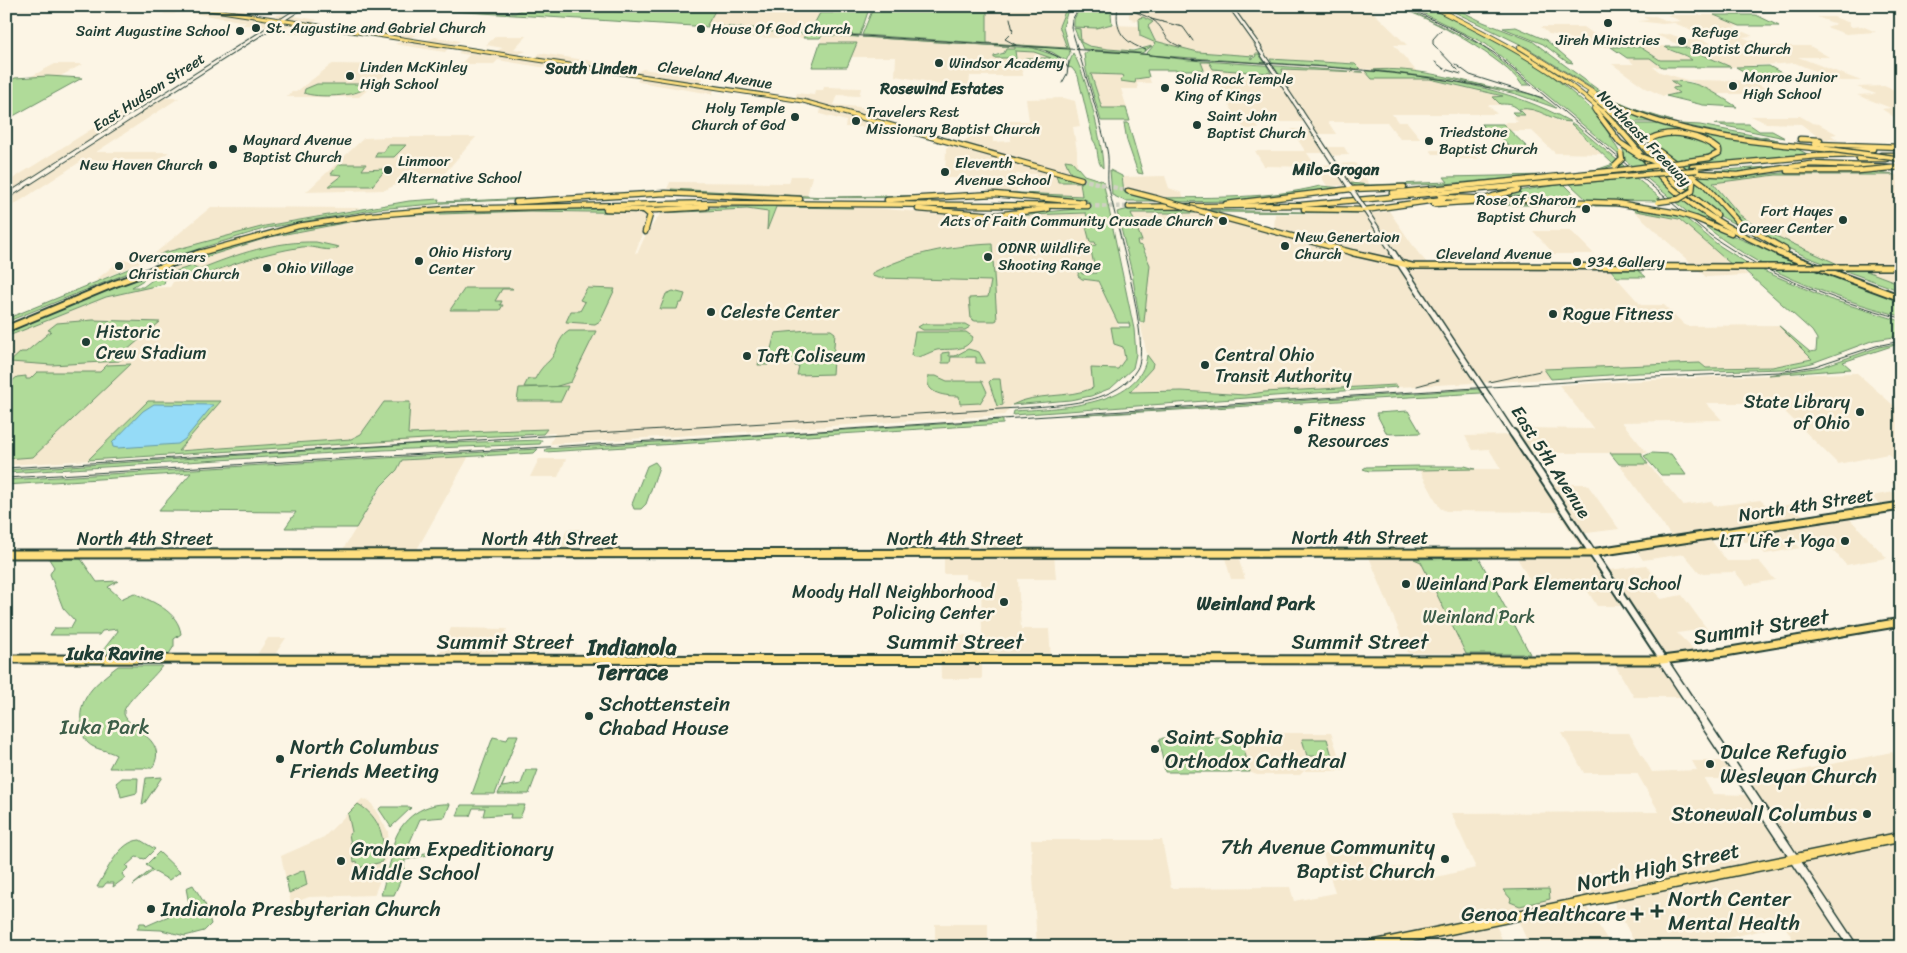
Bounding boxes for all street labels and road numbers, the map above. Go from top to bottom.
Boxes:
street label: East Hudson Street [88,46,211,138]
street label: Cleveland Avenue [656,53,774,97]
street label: Northeast Freeway [1591,83,1697,193]
street label: Cleveland Avenue [1436,241,1552,267]
street label: East 5th Avenue [1502,399,1600,525]
street label: North 4th Street [1736,478,1876,531]
street label: North 4th Street [1292,522,1428,554]
street label: North 4th Street [77,523,213,555]
street label: North 4th Street [482,523,618,555]
street label: North 4th Street [887,523,1023,555]
street label: Summit Street [1690,597,1833,656]
street label: Summit Street [437,623,575,661]
street label: Summit Street [887,623,1025,661]
street label: Summit Street [1292,623,1430,661]
street label: North High Street [1573,831,1743,903]

